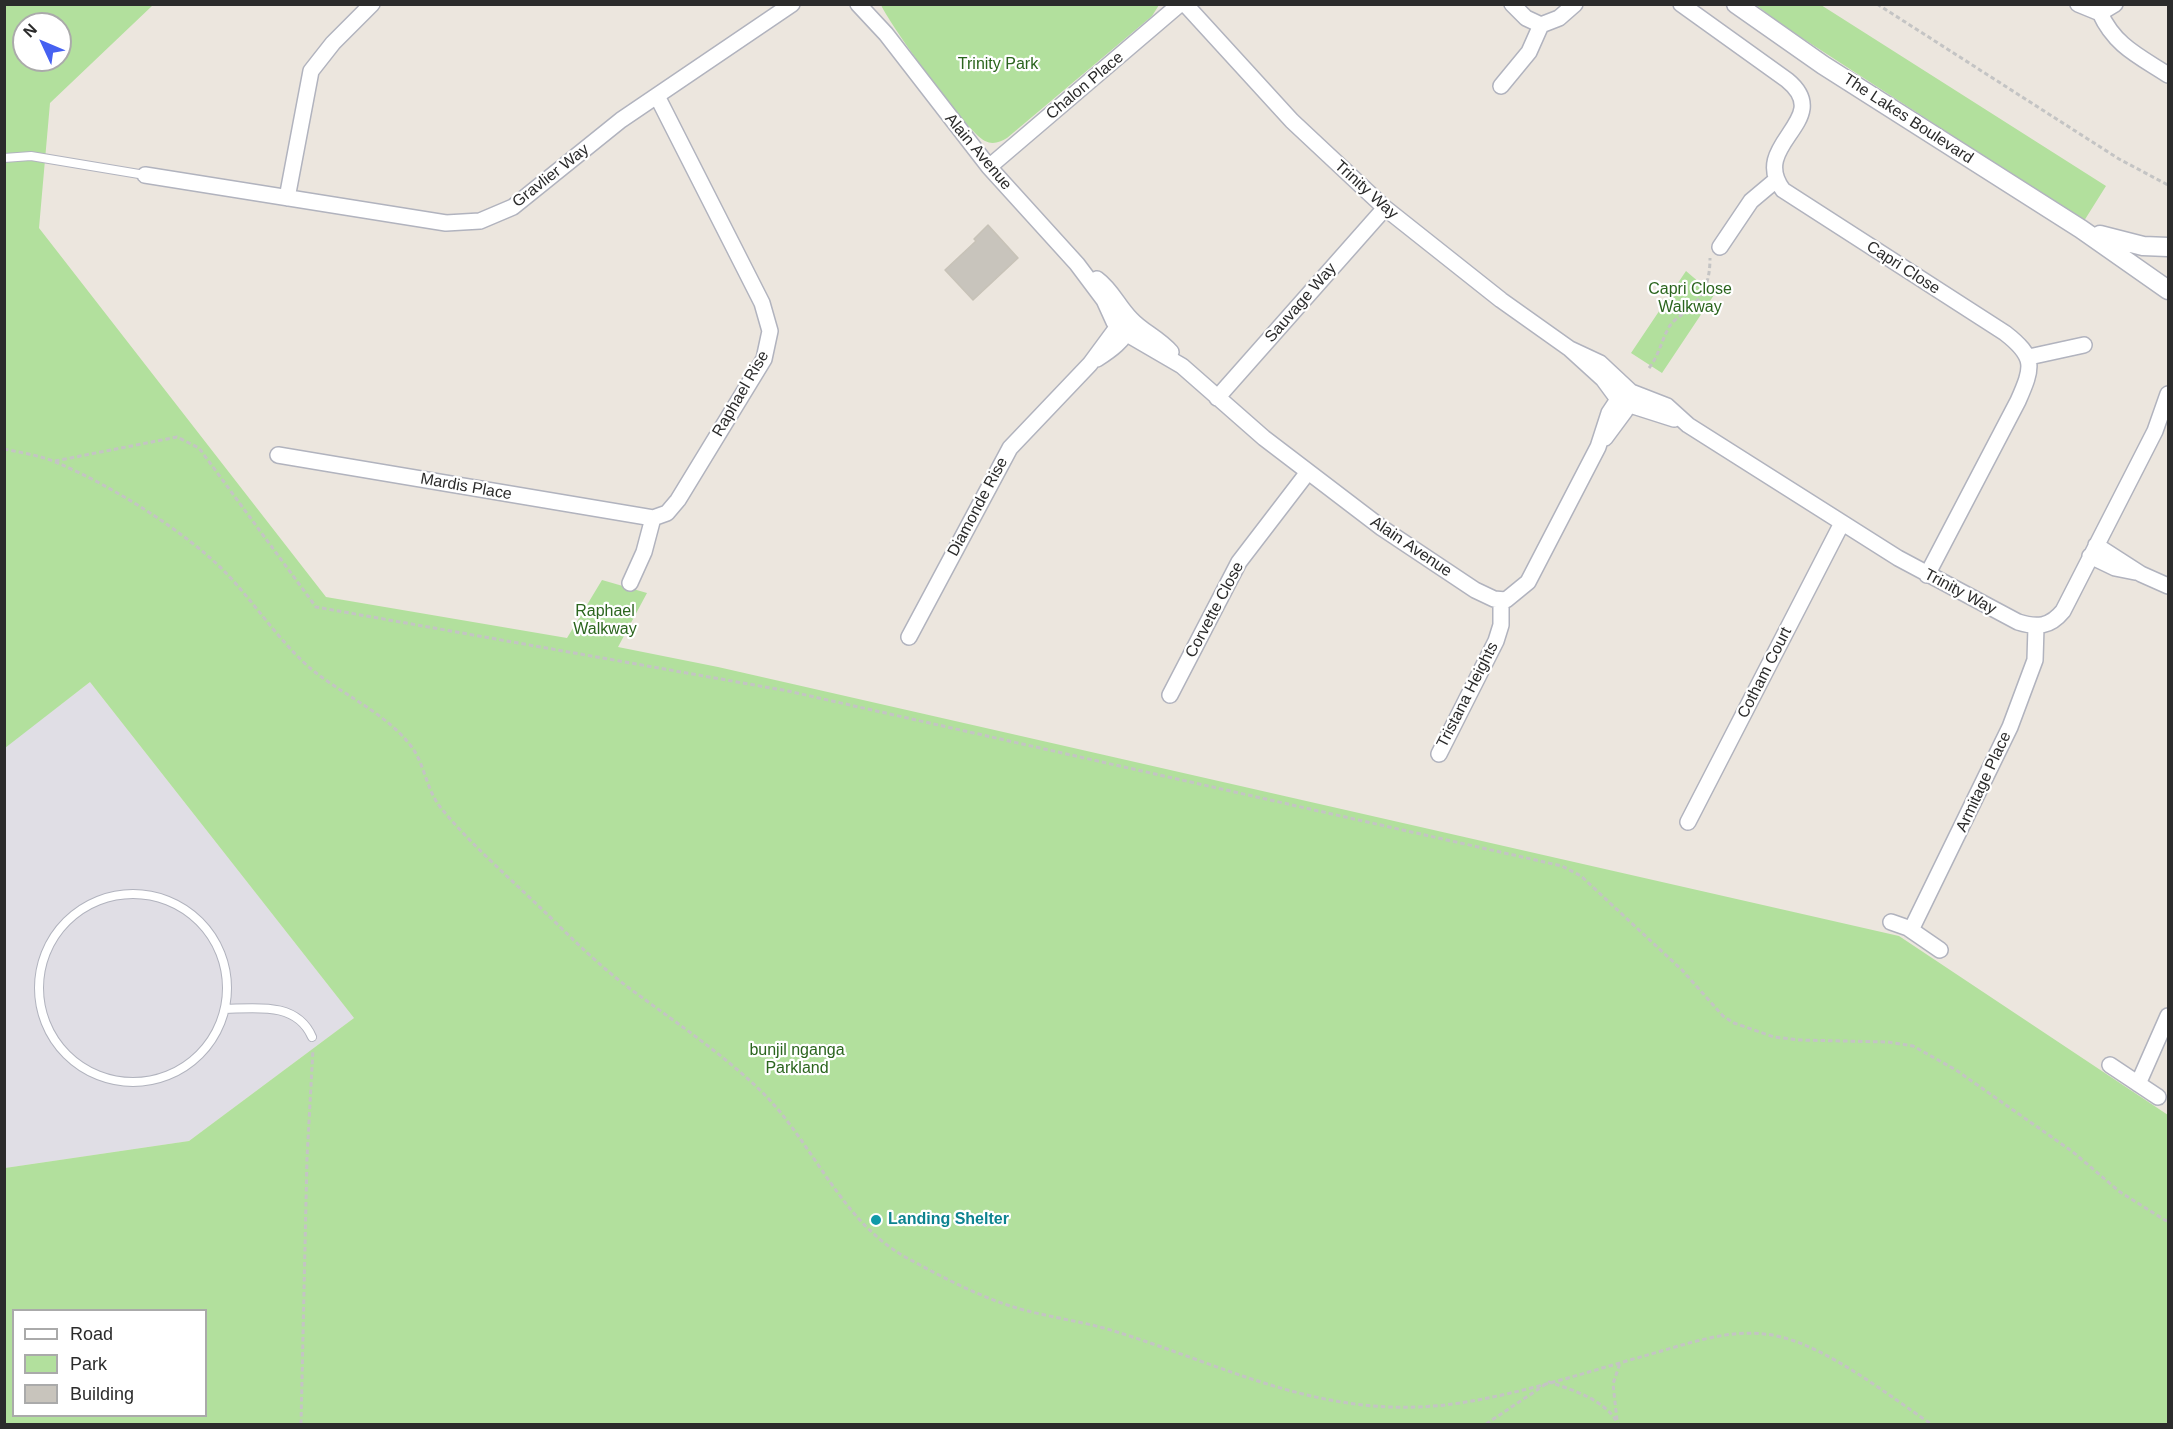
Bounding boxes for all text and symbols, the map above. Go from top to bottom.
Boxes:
north arrow [12,12,72,72]
text: N [20,20,40,41]
street label: Chalon Place [1042,48,1128,124]
park label: Trinity Park [958,55,1038,75]
street label: The Lakes Boulevard [1839,70,1977,168]
street label: Alain Avenue [940,110,1016,194]
street label: Gravlier Way [509,140,593,212]
street label: Trinity Way [1330,156,1402,224]
street label: Capri Close [1863,237,1943,299]
street label: Sauvage Way [1261,259,1341,347]
park label: Capri Close Walkway [1648,280,1732,318]
street label: Raphael Rise [709,348,773,440]
street label: Diamonde Rise [944,454,1012,560]
street label: Mardis Place [419,470,513,504]
street label: Alain Avenue [1367,513,1455,581]
street label: Corvette Close [1182,559,1248,661]
street label: Trinity Way [1921,565,1999,619]
park label: Raphael Walkway [573,602,637,640]
street label: Cotham Court [1734,624,1796,722]
street label: Tristana Heights [1433,639,1503,751]
street label: Armitage Place [1952,729,2016,835]
park label: bunjil nganga Parkland [749,1041,845,1079]
place label: Landing Shelter [888,1210,1009,1230]
marker: Landing Shelter [869,1213,883,1227]
legend [12,1309,207,1417]
text: Road [70,1324,113,1344]
text: Park [70,1354,107,1374]
text: Building [70,1384,134,1404]

